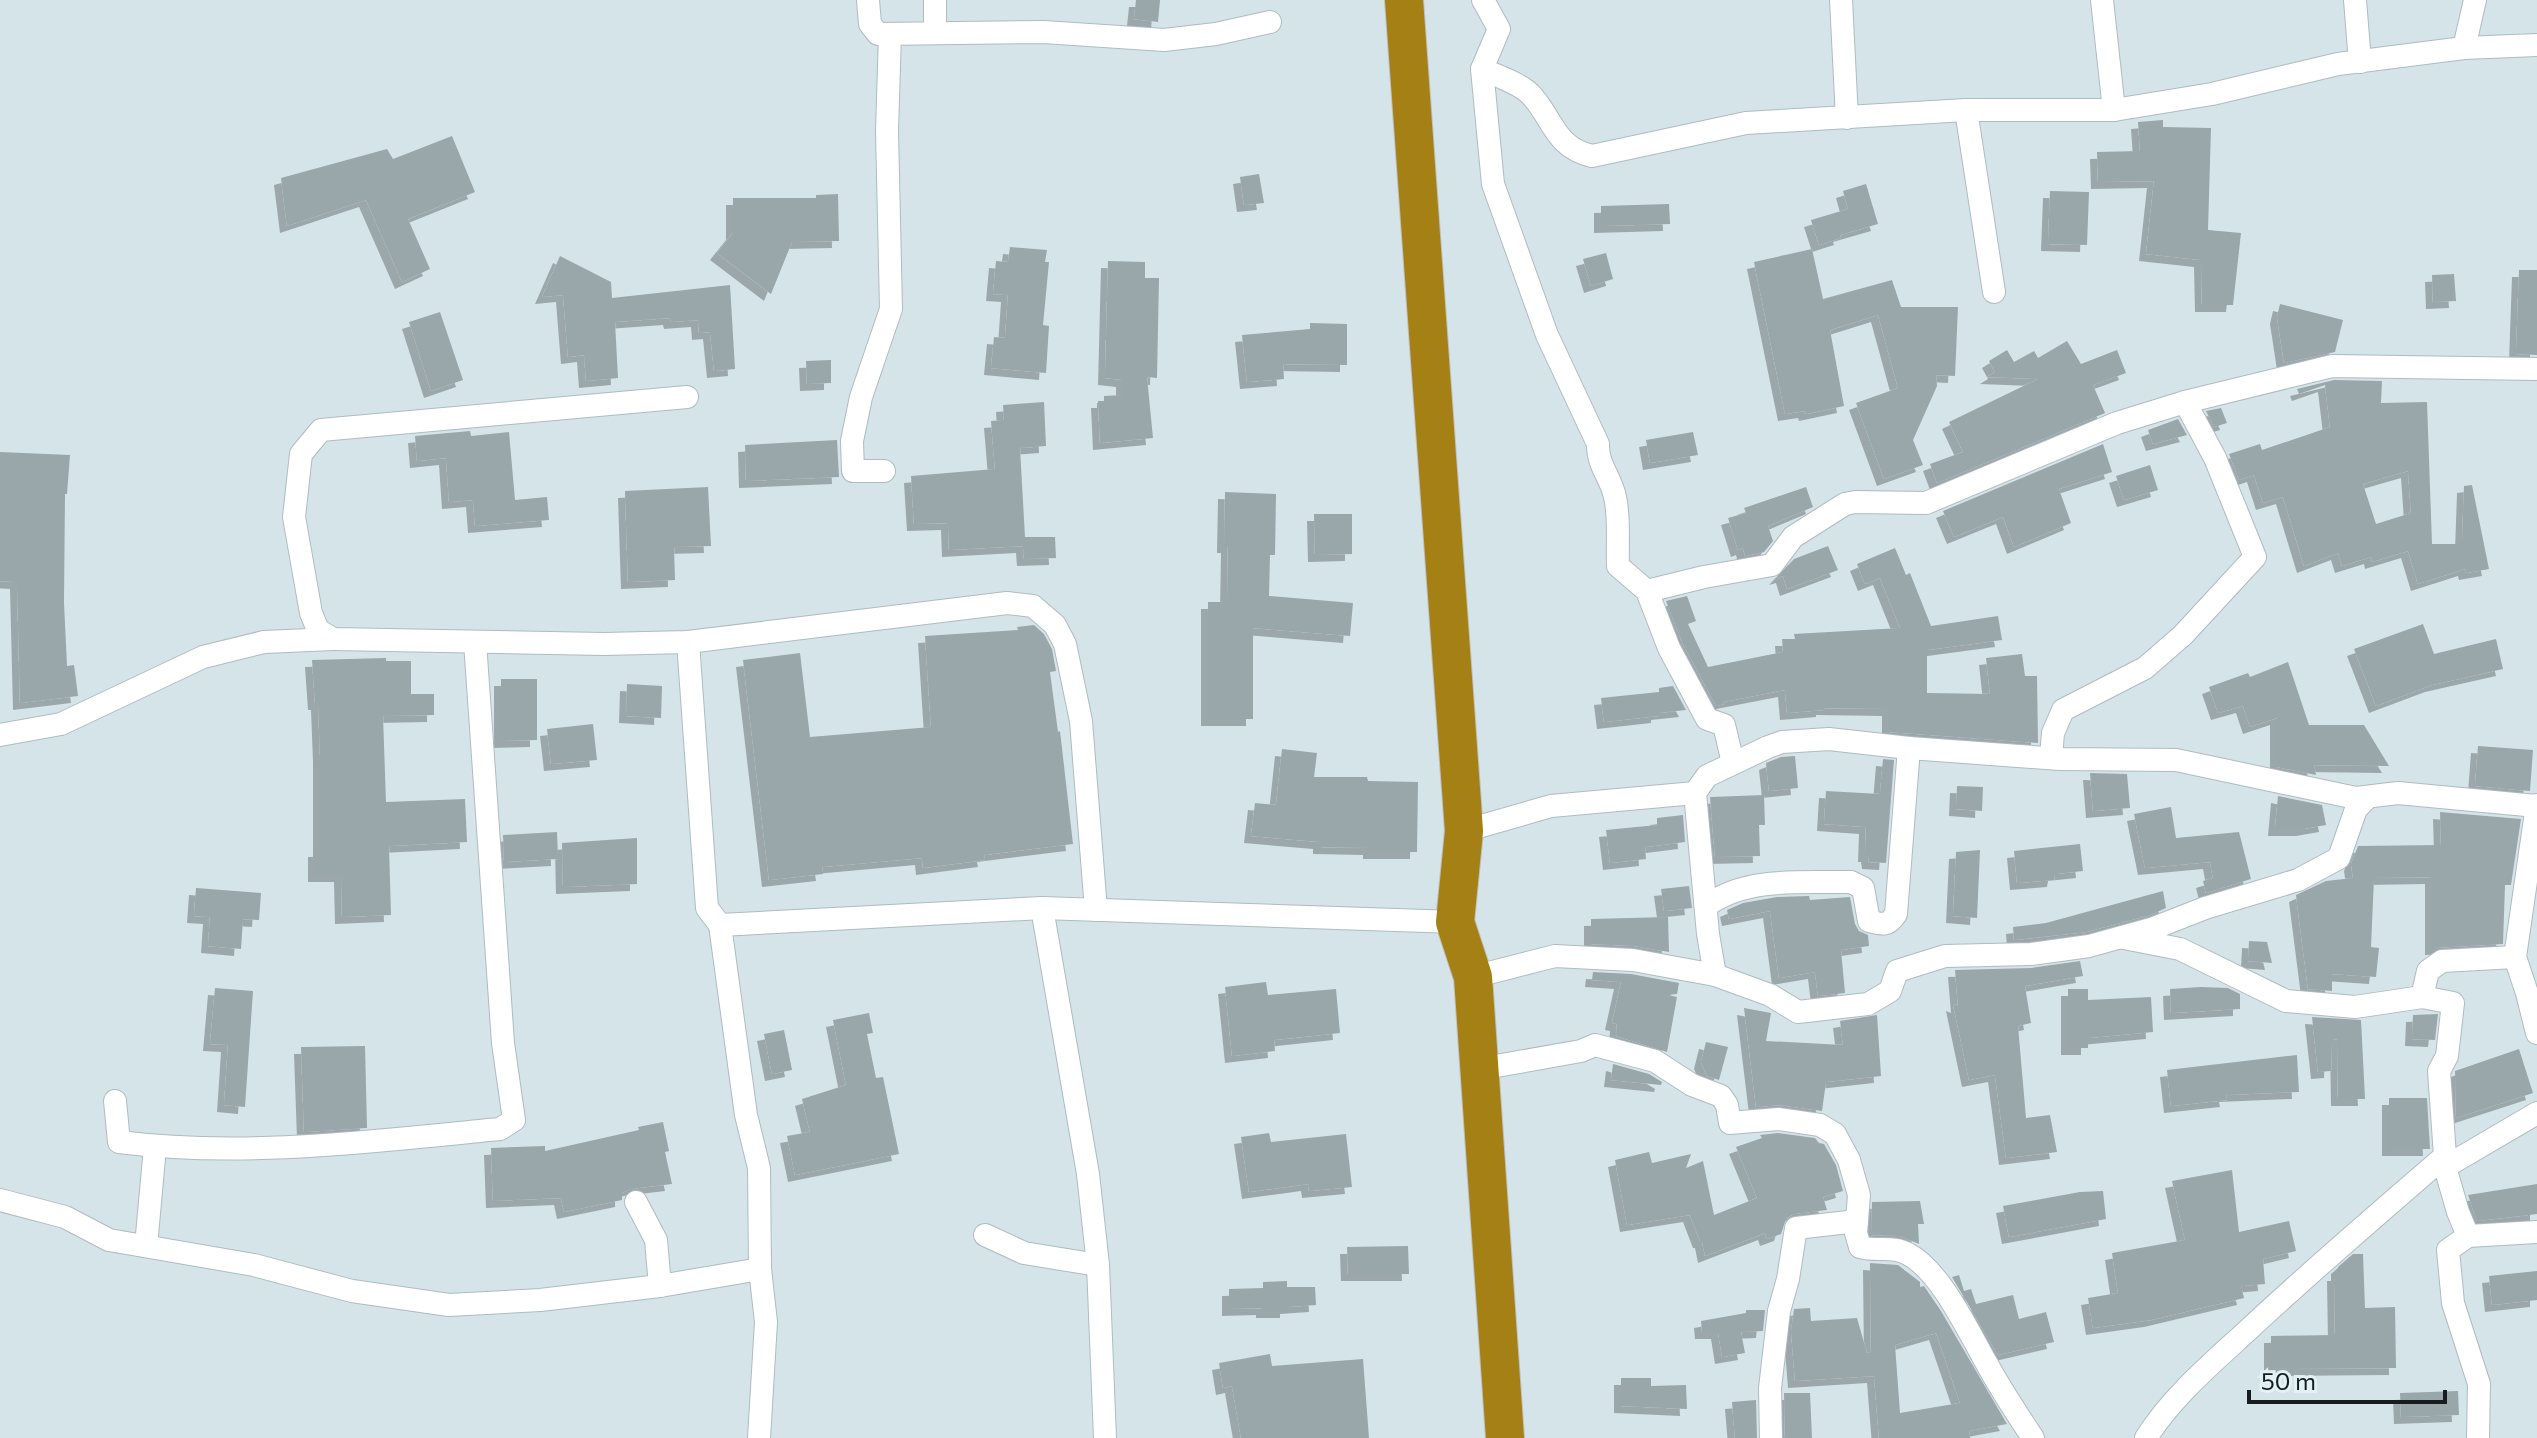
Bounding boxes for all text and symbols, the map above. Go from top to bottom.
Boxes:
scale bar [2249,1354,2445,1404]
text: 50 m [2261,1366,2316,1395]

